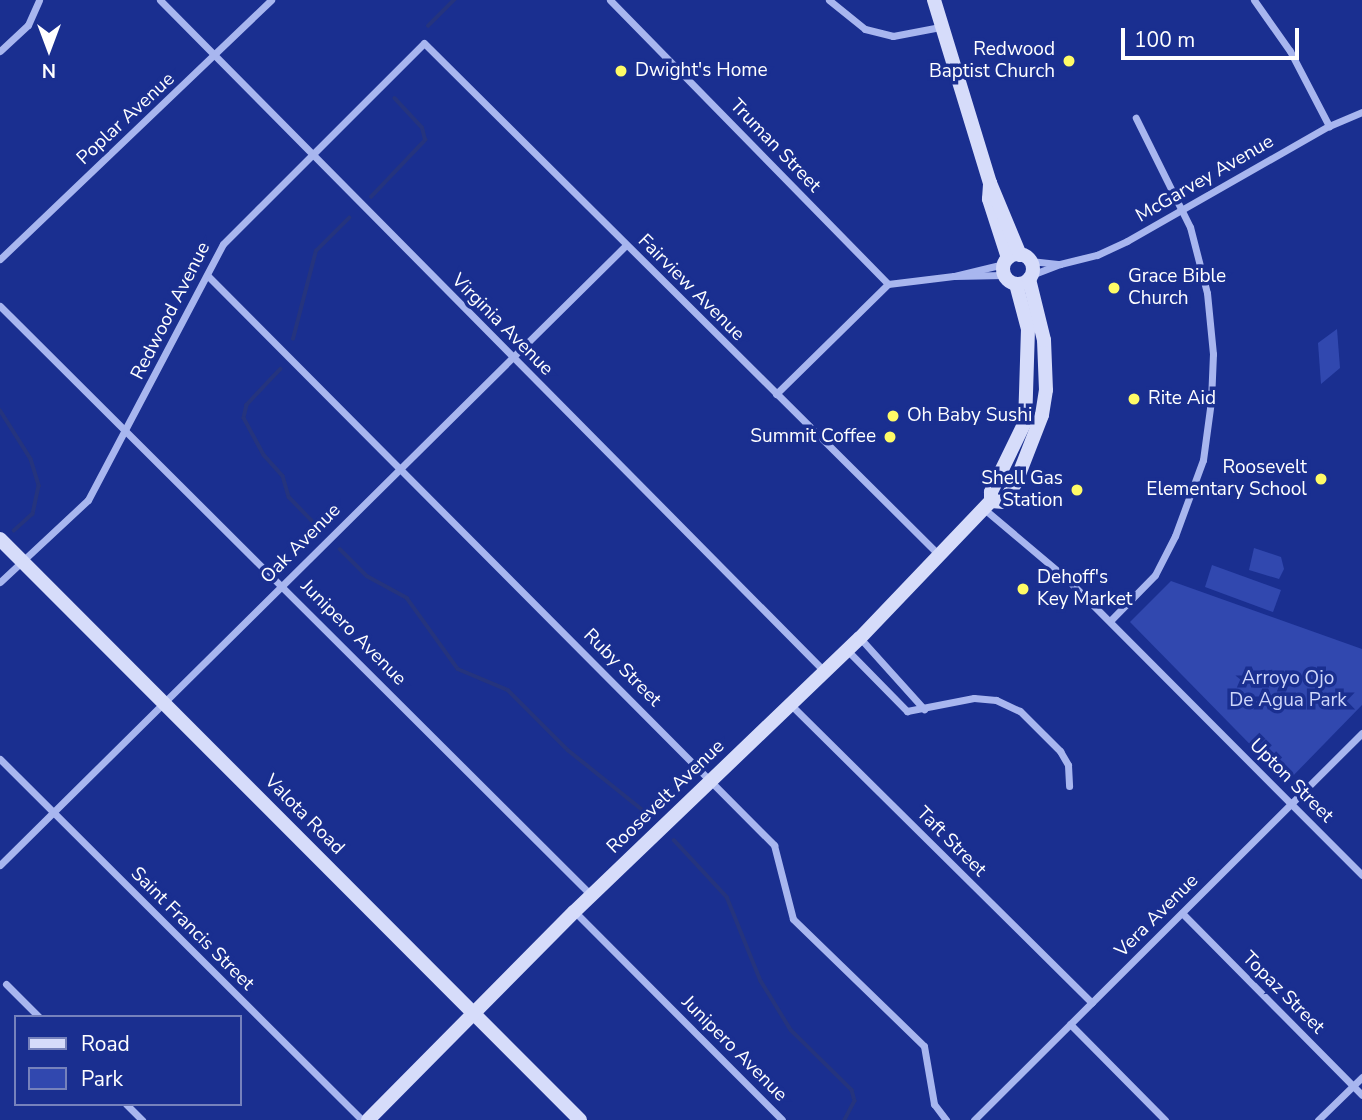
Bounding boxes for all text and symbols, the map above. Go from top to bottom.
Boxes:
north arrow [14,14,84,84]
scale bar [1124,14,1302,58]
text: 100 m [1134,26,1195,54]
place label: Redwood Baptist Church [929,39,1055,83]
marker: Redwood Baptist Church [1061,53,1077,69]
text: N [42,57,56,83]
place label: Dwight's Home [635,60,768,82]
marker: Dwight's Home [613,63,629,79]
street label: Poplar Avenue [72,68,180,170]
street label: Truman Street [725,94,825,198]
street label: McGarvey Avenue [1132,130,1278,228]
street label: Fairview Avenue [633,230,749,346]
street label: Redwood Avenue [127,238,215,384]
place label: Grace Bible Church [1128,266,1226,310]
street label: Virginia Avenue [446,269,558,381]
marker: Grace Bible Church [1106,280,1122,296]
place label: Rite Aid [1148,388,1216,410]
marker: Rite Aid [1126,391,1142,407]
place label: Oh Baby Sushi [907,405,1032,427]
marker: Oh Baby Sushi [885,408,901,424]
place label: Summit Coffee [750,426,876,448]
marker: Summit Coffee [882,429,898,445]
place label: Roosevelt Elementary School [1146,457,1307,501]
place label: Shell Gas Station [981,468,1063,512]
marker: Roosevelt Elementary School [1313,471,1329,487]
marker: Shell Gas Station [1069,482,1085,498]
street label: Oak Avenue [256,499,346,589]
place label: Dehoff's Key Market [1037,567,1132,611]
street label: Junipero Avenue [295,575,411,691]
marker: Dehoff's Key Market [1015,581,1031,597]
street label: Ruby Street [578,624,666,712]
park label: Arroyo Ojo De Agua Park [1229,668,1347,712]
street label: Upton Street [1244,734,1338,828]
street label: Roosevelt Avenue [603,735,729,859]
street label: Valota Road [259,770,349,860]
street label: Taft Street [911,802,991,882]
street label: Saint Francis Street [125,862,259,996]
street label: Vera Avenue [1111,870,1203,962]
street label: Topaz Street [1237,947,1329,1039]
street label: Junipero Avenue [676,991,792,1107]
legend [14,1015,242,1106]
text: Road [81,1030,130,1058]
text: Park [81,1065,123,1093]

